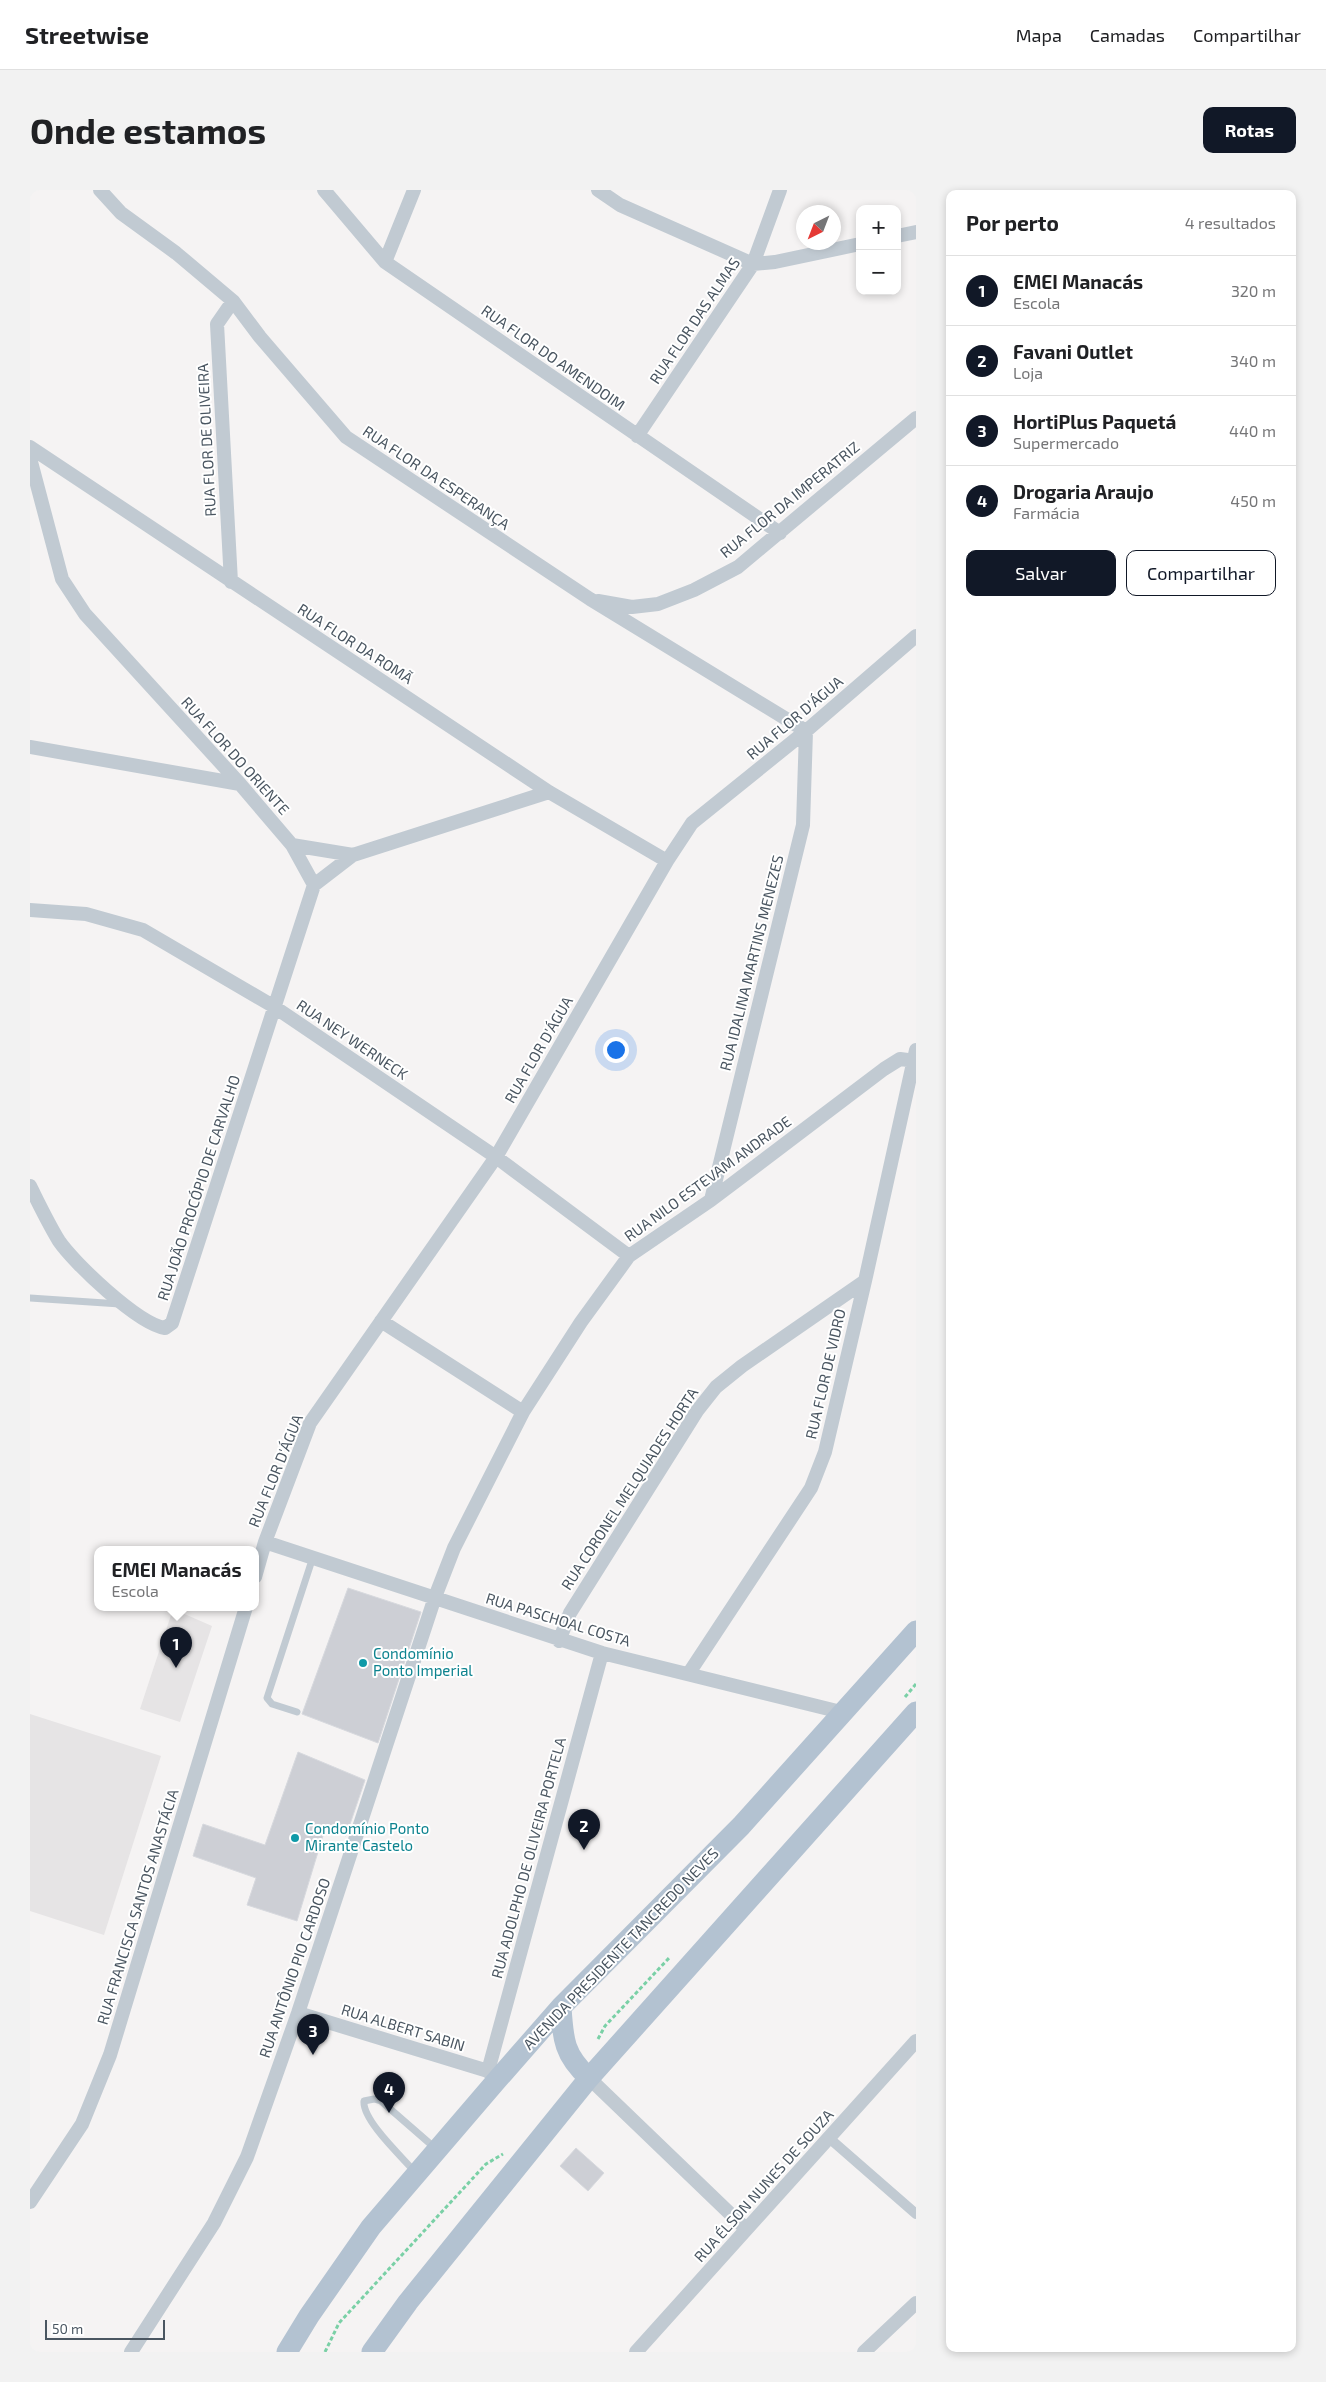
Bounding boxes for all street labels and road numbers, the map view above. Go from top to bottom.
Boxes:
street label: RUA FLOR DAS ALMAS [645,254,743,387]
street label: RUA FLOR DO AMENDOIM [478,301,629,414]
street label: RUA FLOR DE OLIVEIRA [193,362,219,517]
street label: RUA FLOR DA ESPERANÇA [359,421,514,534]
street label: RUA FLOR DA IMPERATRIZ [716,437,863,561]
street label: RUA FLOR DA ROMÃ [295,599,417,687]
street label: RUA FLOR D'ÁGUA [743,671,847,763]
street label: RUA FLOR DO ORIENTE [178,693,293,818]
street label: RUA IDALINA MARTINS MENEZES [715,853,787,1072]
street label: RUA FLOR D'ÁGUA [500,992,576,1106]
street label: RUA NEY WERNECK [294,995,412,1083]
street label: RUA JOÃO PROCÓPIO DE CARVALHO [153,1073,243,1303]
street label: RUA NILO ESTEVAM ANDRADE [621,1112,794,1245]
street label: RUA FLOR DE VIDRO [801,1307,849,1441]
street label: RUA CORONEL MELQUIADES HORTA [557,1383,703,1594]
street label: RUA FLOR D'ÁGUA [244,1411,306,1530]
street label: RUA PASCHOAL COSTA [484,1588,633,1650]
street label: RUA ADOLPHO DE OLIVEIRA PORTELA [487,1735,569,1980]
street label: RUA FRANCISCA SANTOS ANASTÁCIA [93,1786,182,2027]
street label: AVENIDA PRESIDENTE TANCREDO NEVES [519,1844,722,2053]
street label: RUA ANTÔNIO PIO CARDOSO [255,1875,333,2060]
street label: RUA ALBERT SABIN [339,2000,467,2054]
street label: RUA ÉLSON NUNES DE SOUZA [690,2105,837,2265]

